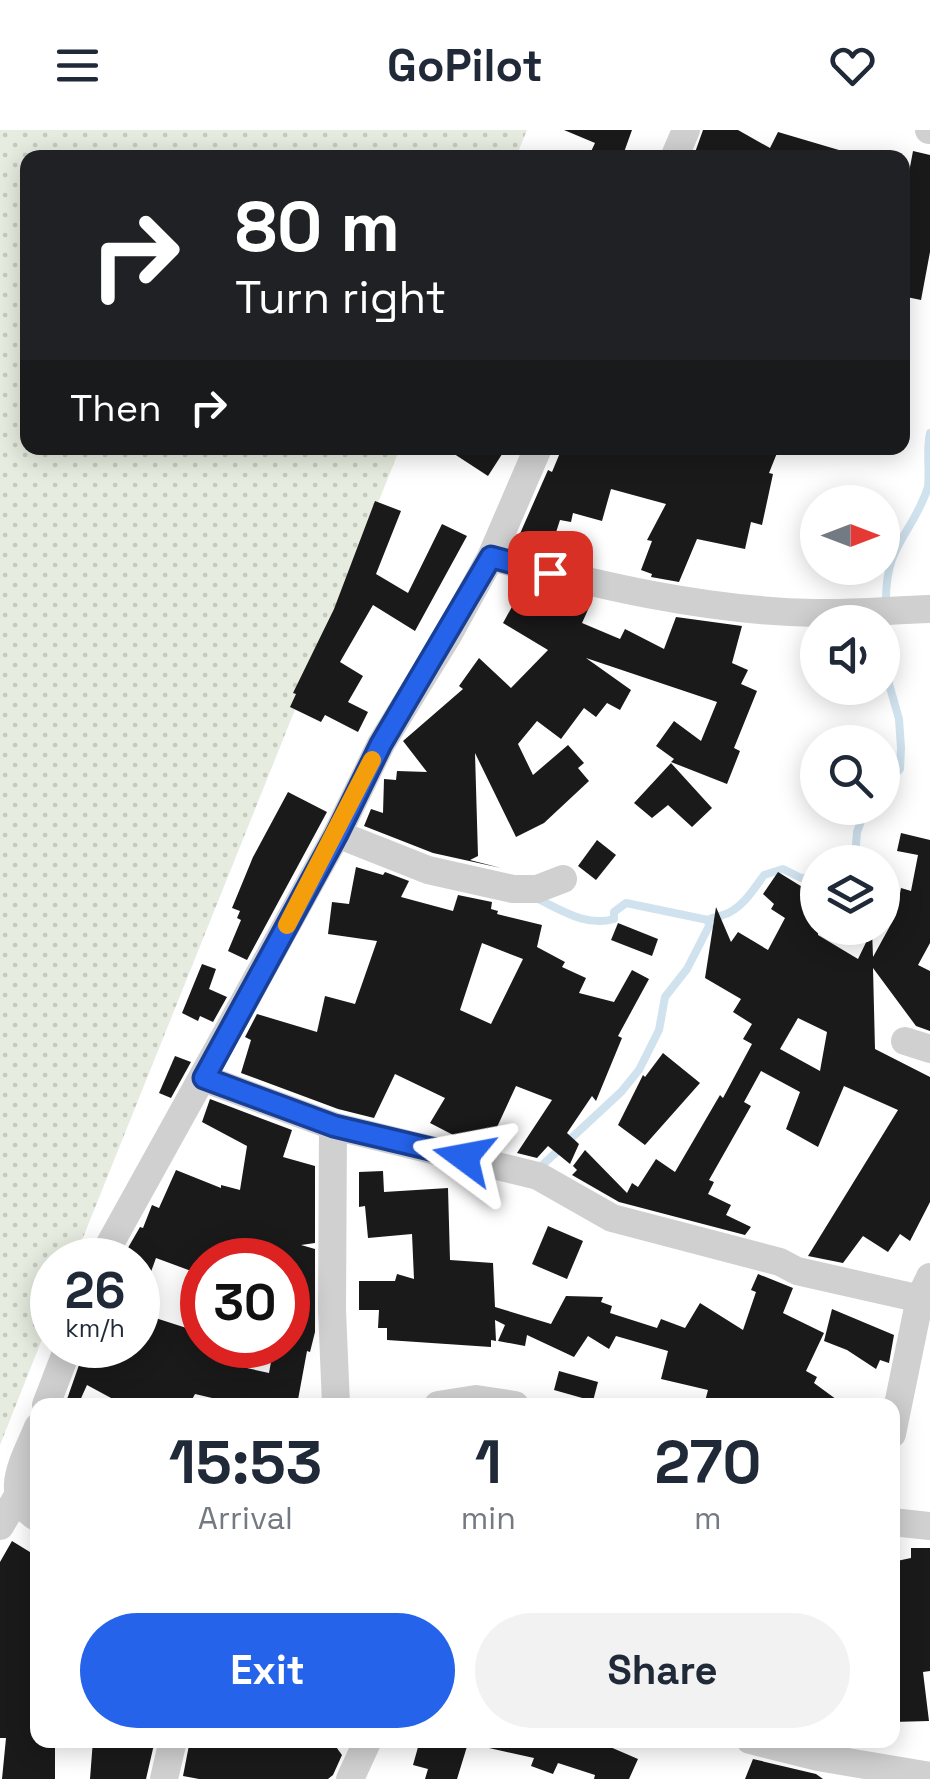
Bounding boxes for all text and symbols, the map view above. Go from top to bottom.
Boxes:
text: GoPilot [387,37,543,94]
icon: menu [50,38,105,93]
icon: heart [825,38,880,93]
text: 80 m [235,182,400,271]
icon: right [70,190,200,320]
text: Turn right [235,269,446,326]
icon: right [181,380,236,435]
text: Then [70,384,161,432]
north arrow [800,485,900,585]
map controls [800,485,900,945]
pin [508,531,593,616]
icon: arrive [523,546,578,601]
button: sound [800,605,900,705]
button: search [800,725,900,825]
button: layers [800,845,900,945]
position arrow [412,1105,516,1209]
speed limit sign: 30 [180,1238,310,1368]
text: 26 [65,1259,125,1323]
text: km/h [65,1312,125,1344]
text: 15:53 [169,1424,322,1501]
text: 1 [475,1424,502,1501]
text: 270 [654,1424,761,1501]
text: Arrival [198,1498,293,1538]
text: min [461,1498,516,1538]
text: m [694,1498,722,1538]
button: Exit [80,1613,455,1728]
button: Share [475,1613,850,1728]

